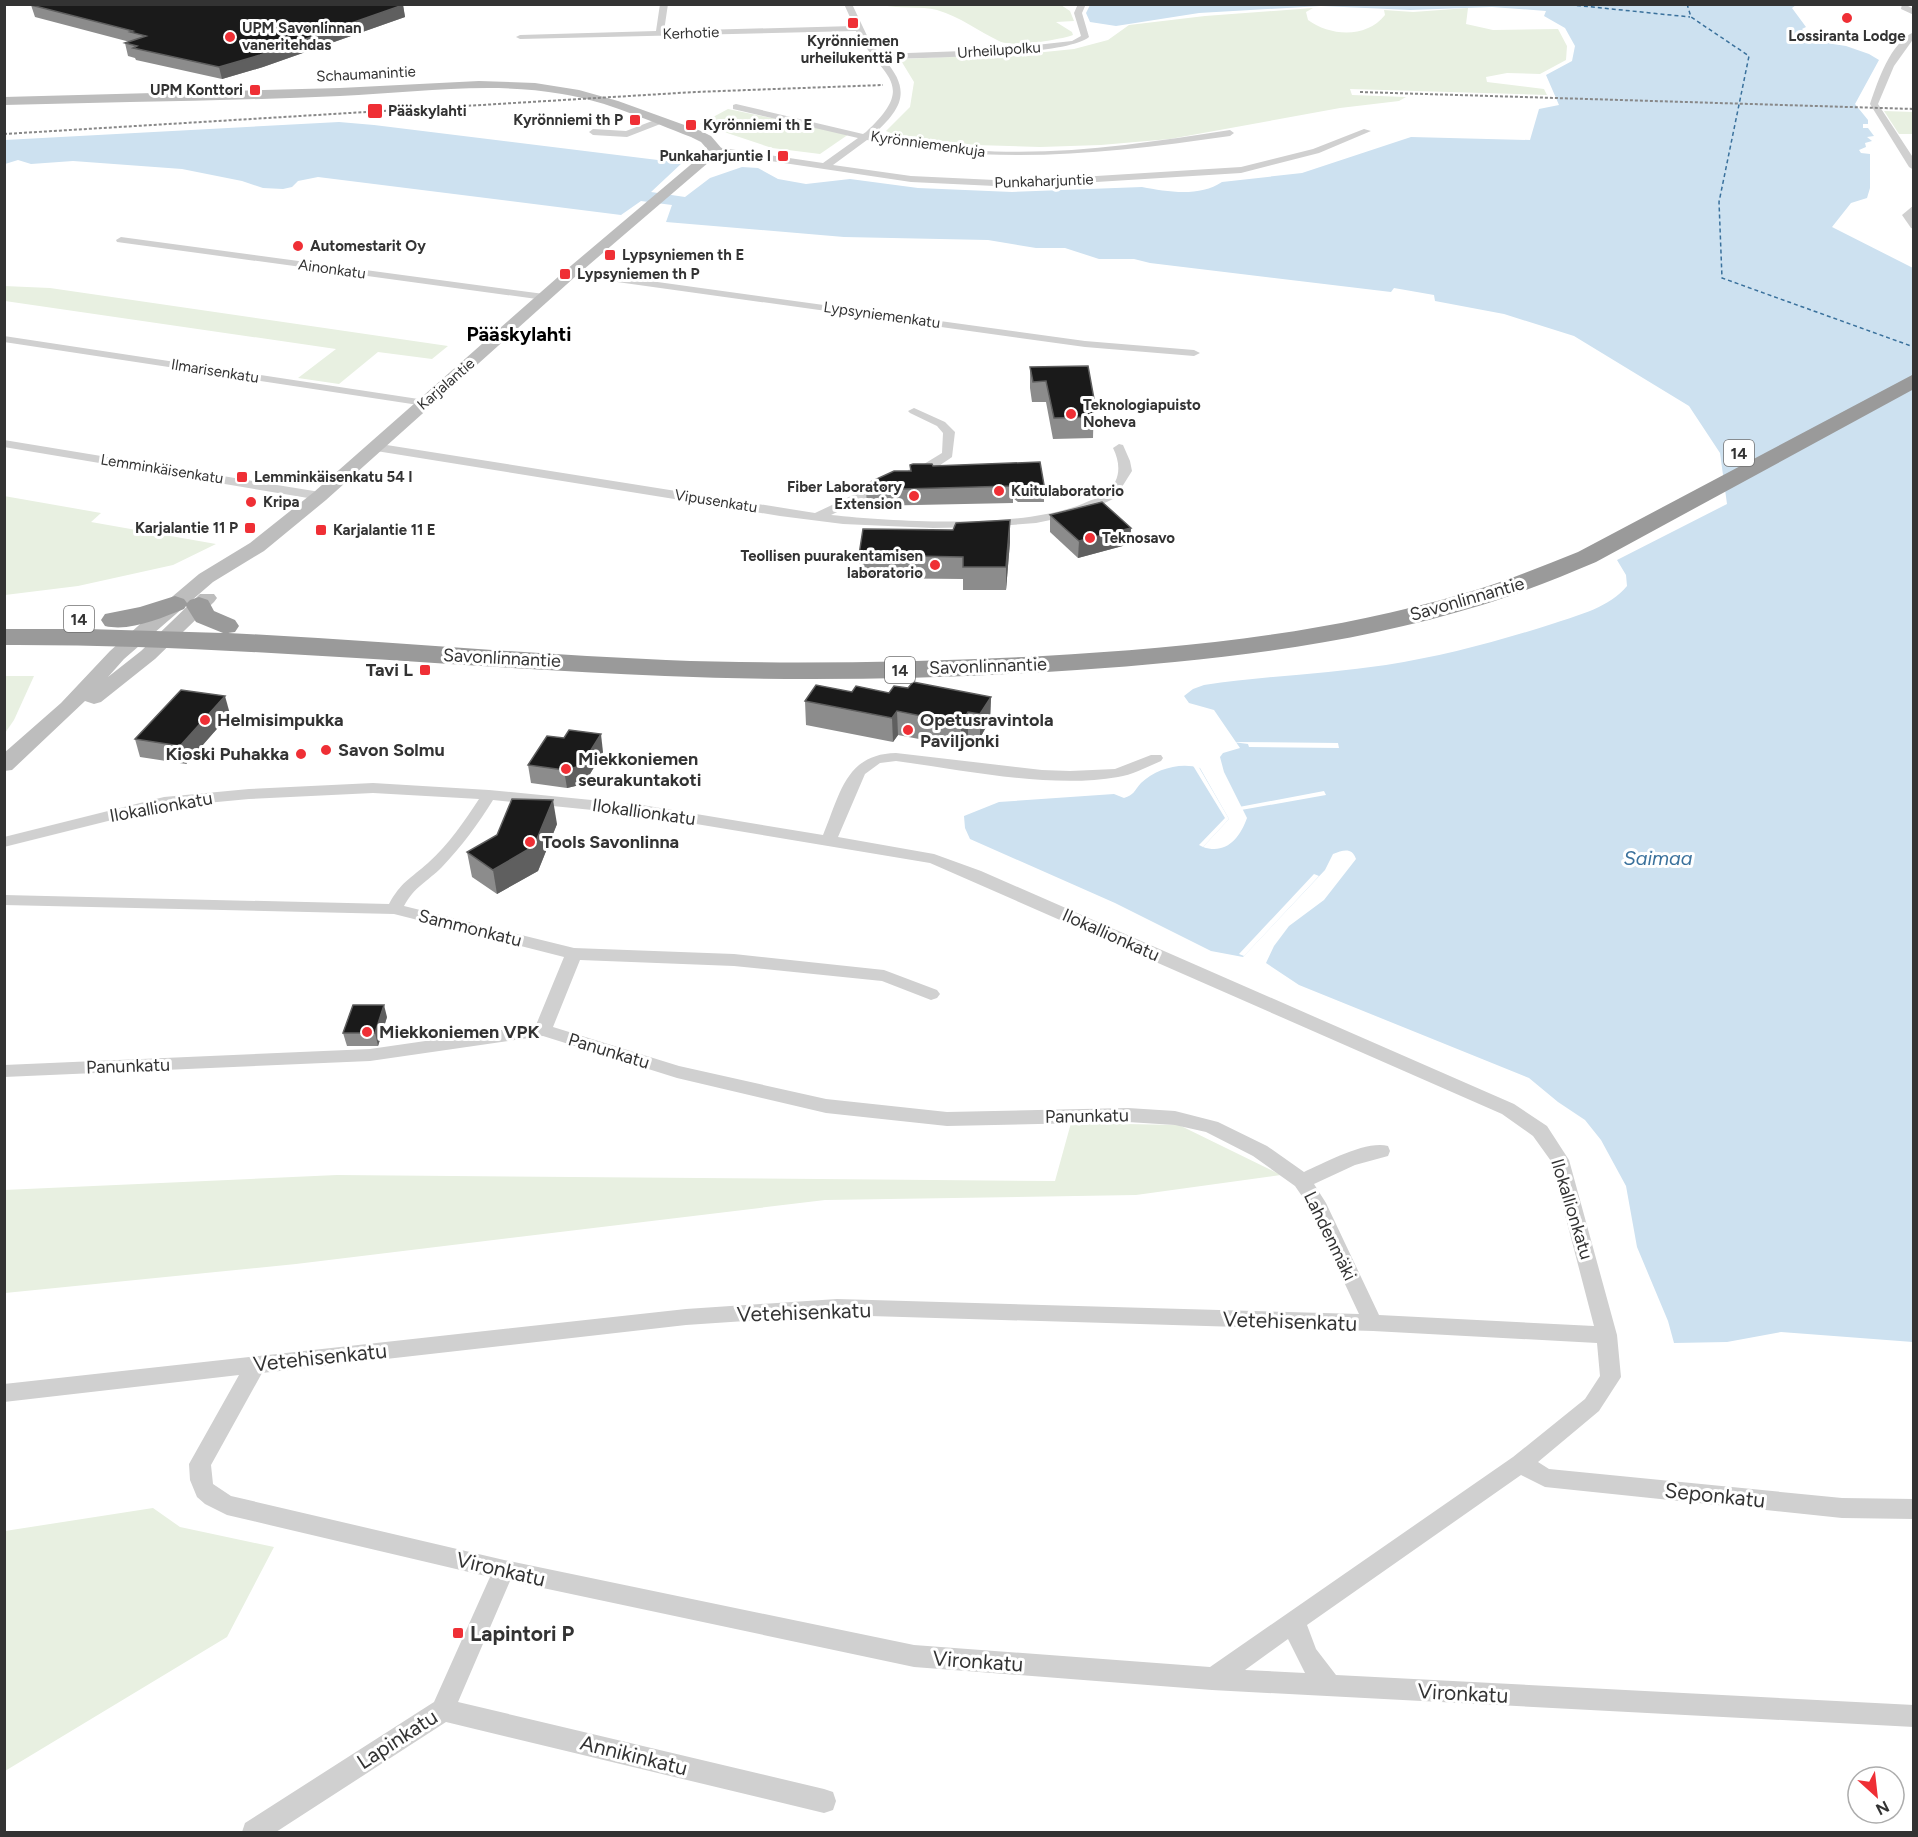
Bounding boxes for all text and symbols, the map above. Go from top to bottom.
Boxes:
marker: Lossiranta Lodge [1840,11,1854,25]
marker: Kyrönniemen urheilukenttä P [846,16,860,30]
place label: UPM Savonlinnan vaneritehdas [242,19,361,54]
street label: Kerhotie [662,23,720,43]
place label: Lossiranta Lodge [1788,27,1906,45]
marker: UPM Savonlinnan vaneritehdas [223,30,237,44]
place label: Kyrönniemen urheilukenttä P [801,32,905,67]
street label: Urheilupolku [957,38,1041,62]
street label: Schaumanintie [316,62,416,86]
place label: UPM Konttori [150,81,243,99]
marker: UPM Konttori [248,83,262,97]
marker: Pääskylahti [366,102,384,120]
place label: Pääskylahti [388,102,467,120]
place label: Kyrönniemi th P [513,111,623,129]
marker: Kyrönniemi th P [628,113,642,127]
place label: Kyrönniemi th E [703,116,812,134]
marker: Kyrönniemi th E [684,118,698,132]
street label: Kyrönniemenkuja [869,127,987,161]
place label: Punkaharjuntie I [659,147,771,165]
marker: Punkaharjuntie I [776,149,790,163]
street label: Punkaharjuntie [994,170,1094,192]
place label: Automestarit Oy [310,237,426,255]
marker: Automestarit Oy [291,239,305,253]
place label: Lypsyniemen th E [622,246,744,264]
marker: Lypsyniemen th E [603,248,617,262]
street label: Ainonkatu [297,255,367,283]
place label: Lypsyniemen th P [577,265,700,283]
marker: Lypsyniemen th P [558,267,572,281]
street label: Lypsyniemenkatu [823,298,941,332]
district label: Pääskylahti [466,322,572,346]
street label: Karjalantie [414,354,478,414]
street label: Ilmarisenkatu [170,355,260,387]
place label: Teknologiapuisto Noheva [1083,396,1201,431]
marker: Teknologiapuisto Noheva [1064,407,1078,421]
road number: 14 [1724,440,1754,466]
street label: Lemminkäisenkatu [99,450,225,488]
place label: Lemminkäisenkatu 54 I [254,468,413,486]
marker: Lemminkäisenkatu 54 I [235,470,249,484]
place label: Fiber Laboratory Extension [787,478,902,513]
place label: Kuitulaboratorio [1011,482,1124,500]
marker: Kuitulaboratorio [992,484,1006,498]
street label: Vipusenkatu [673,486,759,516]
marker: Fiber Laboratory Extension [907,489,921,503]
place label: Kripa [263,493,300,511]
marker: Kripa [244,495,258,509]
place label: Karjalantie 11 P [135,519,238,537]
marker: Karjalantie 11 P [243,521,257,535]
place label: Karjalantie 11 E [333,521,436,539]
marker: Karjalantie 11 E [314,523,328,537]
place label: Teknosavo [1102,529,1175,547]
marker: Teknosavo [1083,531,1097,545]
place label: Teollisen puurakentamisen laboratorio [741,547,923,582]
marker: Teollisen puurakentamisen laboratorio [928,558,942,572]
street label: Savonlinnantie [1407,572,1527,626]
road number: 14 [64,606,94,632]
street label: Savonlinnantie [443,644,562,672]
street label: Savonlinnantie [929,653,1048,679]
road number: 14 [885,657,915,683]
place label: Tavi L [366,659,413,681]
marker: Tavi L [418,663,432,677]
place label: Helmisimpukka [217,709,344,731]
place label: Opetusravintola Paviljonki [920,709,1053,752]
marker: Helmisimpukka [198,713,212,727]
marker: Opetusravintola Paviljonki [901,723,915,737]
place label: Savon Solmu [338,739,445,761]
place label: Kioski Puhakka [165,743,289,765]
marker: Savon Solmu [319,743,333,757]
marker: Kioski Puhakka [294,747,308,761]
place label: Miekkoniemen seurakuntakoti [578,748,701,791]
marker: Miekkoniemen seurakuntakoti [559,762,573,776]
street label: Ilokallionkatu [108,787,214,827]
street label: Ilokallionkatu [591,794,697,830]
place label: Tools Savonlinna [542,831,679,853]
marker: Tools Savonlinna [523,835,537,849]
water label: Saimaa [1623,846,1693,870]
street label: Ilokallionkatu [1059,904,1163,966]
street label: Sammonkatu [416,905,524,951]
place label: Miekkoniemen VPK [379,1021,539,1043]
marker: Miekkoniemen VPK [360,1025,374,1039]
street label: Panunkatu [566,1028,652,1074]
street label: Panunkatu [86,1054,170,1078]
street label: Panunkatu [1045,1104,1129,1128]
street label: Ilokallionkatu [1546,1156,1598,1262]
street label: Lahdenmäki [1299,1188,1361,1284]
street label: Vetehisenkatu [736,1297,872,1327]
street label: Vetehisenkatu [1222,1306,1358,1336]
street label: Vetehisenkatu [252,1338,388,1376]
street label: Seponkatu [1663,1477,1767,1513]
street label: Vironkatu [454,1547,548,1591]
place label: Lapintori P [470,1621,574,1646]
marker: Lapintori P [451,1626,465,1640]
street label: Vironkatu [932,1645,1024,1677]
street label: Vironkatu [1417,1678,1509,1708]
street label: Lapinkatu [352,1704,442,1774]
street label: Annikinkatu [578,1730,690,1780]
north arrow [1846,1765,1906,1825]
text: N [1873,1797,1892,1819]

